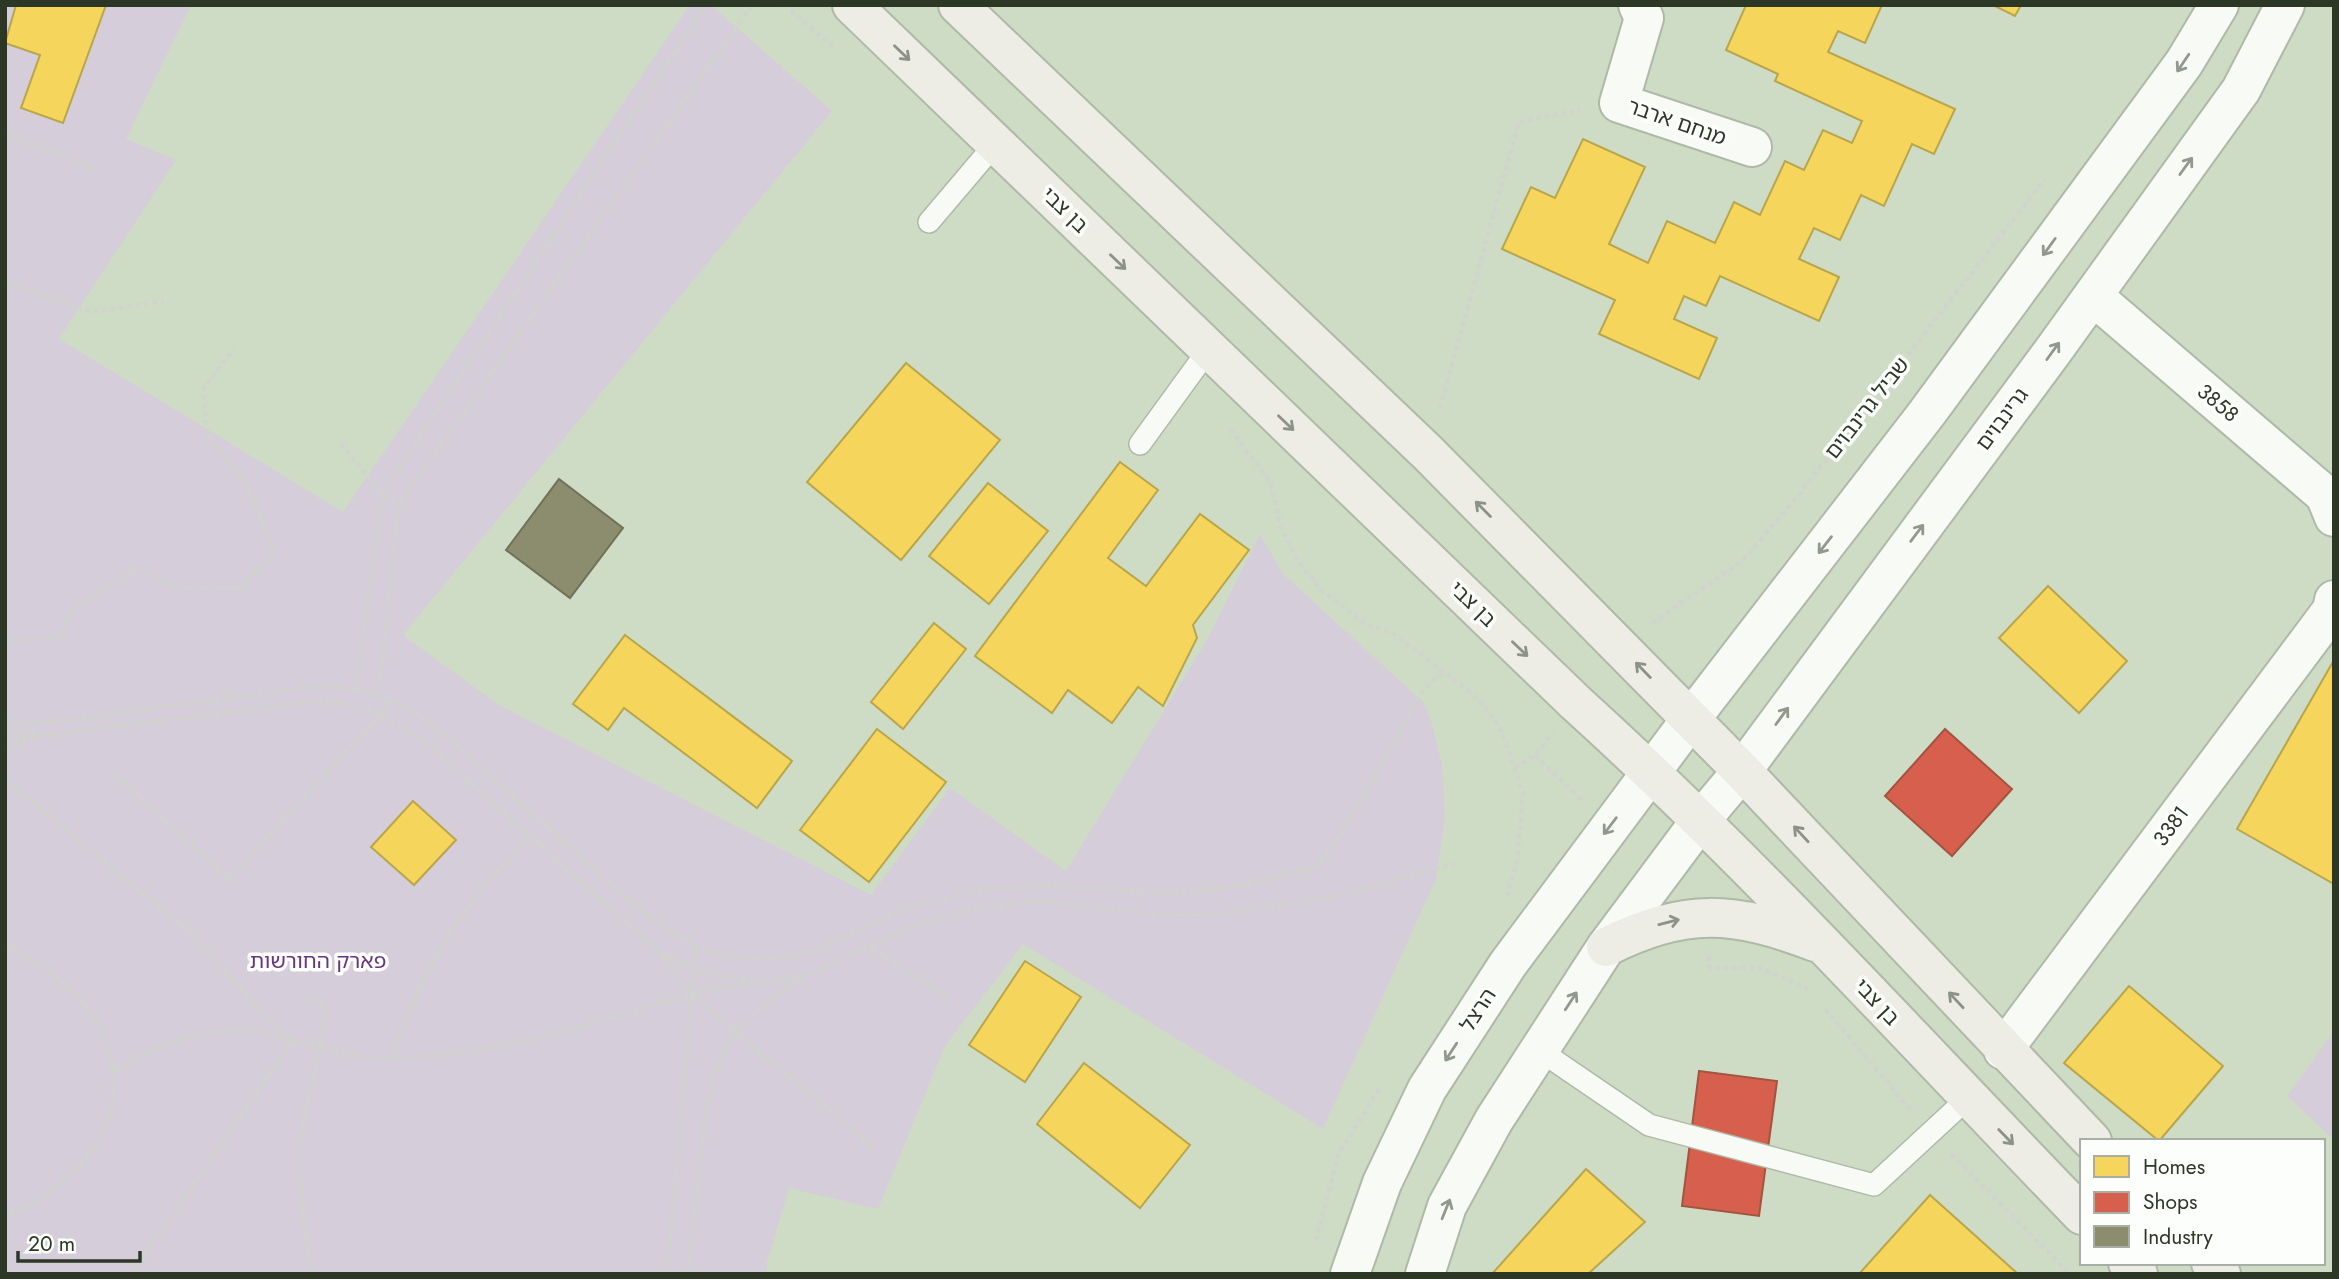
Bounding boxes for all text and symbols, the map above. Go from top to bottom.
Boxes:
one-way arrow [893,44,910,61]
one-way arrow [2176,53,2190,72]
street label: מנחם ארבר [1624,91,1730,153]
one-way arrow [2179,157,2193,176]
street label: בן צבי [1035,180,1095,240]
one-way arrow [2042,237,2056,256]
one-way arrow [1109,253,1126,270]
one-way arrow [2046,342,2060,361]
street label: שביל גרינבוים [1818,351,1916,465]
street label: 3858 [2191,377,2245,429]
street label: גרינבוים [1969,381,2036,456]
one-way arrow [1277,415,1294,432]
one-way arrow [1475,500,1492,517]
one-way arrow [1909,524,1924,543]
one-way arrow [1817,535,1832,553]
street label: בן צבי [1443,574,1503,634]
one-way arrow [1511,641,1528,658]
one-way arrow [1634,662,1651,679]
one-way arrow [1775,707,1789,726]
street label: 3381 [2146,799,2196,853]
one-way arrow [1603,816,1618,835]
one-way arrow [1792,826,1809,843]
one-way arrow [1657,915,1680,928]
park label: פארק החורשות [250,946,386,976]
street label: בן צבי [1847,972,1907,1032]
street label: הרצל [1453,982,1503,1038]
one-way arrow [1564,992,1578,1011]
one-way arrow [1948,992,1965,1009]
one-way arrow [1444,1041,1458,1061]
one-way arrow [1998,1128,2015,1145]
legend [2080,1139,2325,1265]
text: Homes [2143,1152,2205,1182]
text: Shops [2143,1187,2197,1217]
one-way arrow [1441,1199,1454,1220]
scale bar [18,1220,140,1264]
text: Industry [2143,1222,2214,1252]
text: 20 m [28,1229,75,1259]

